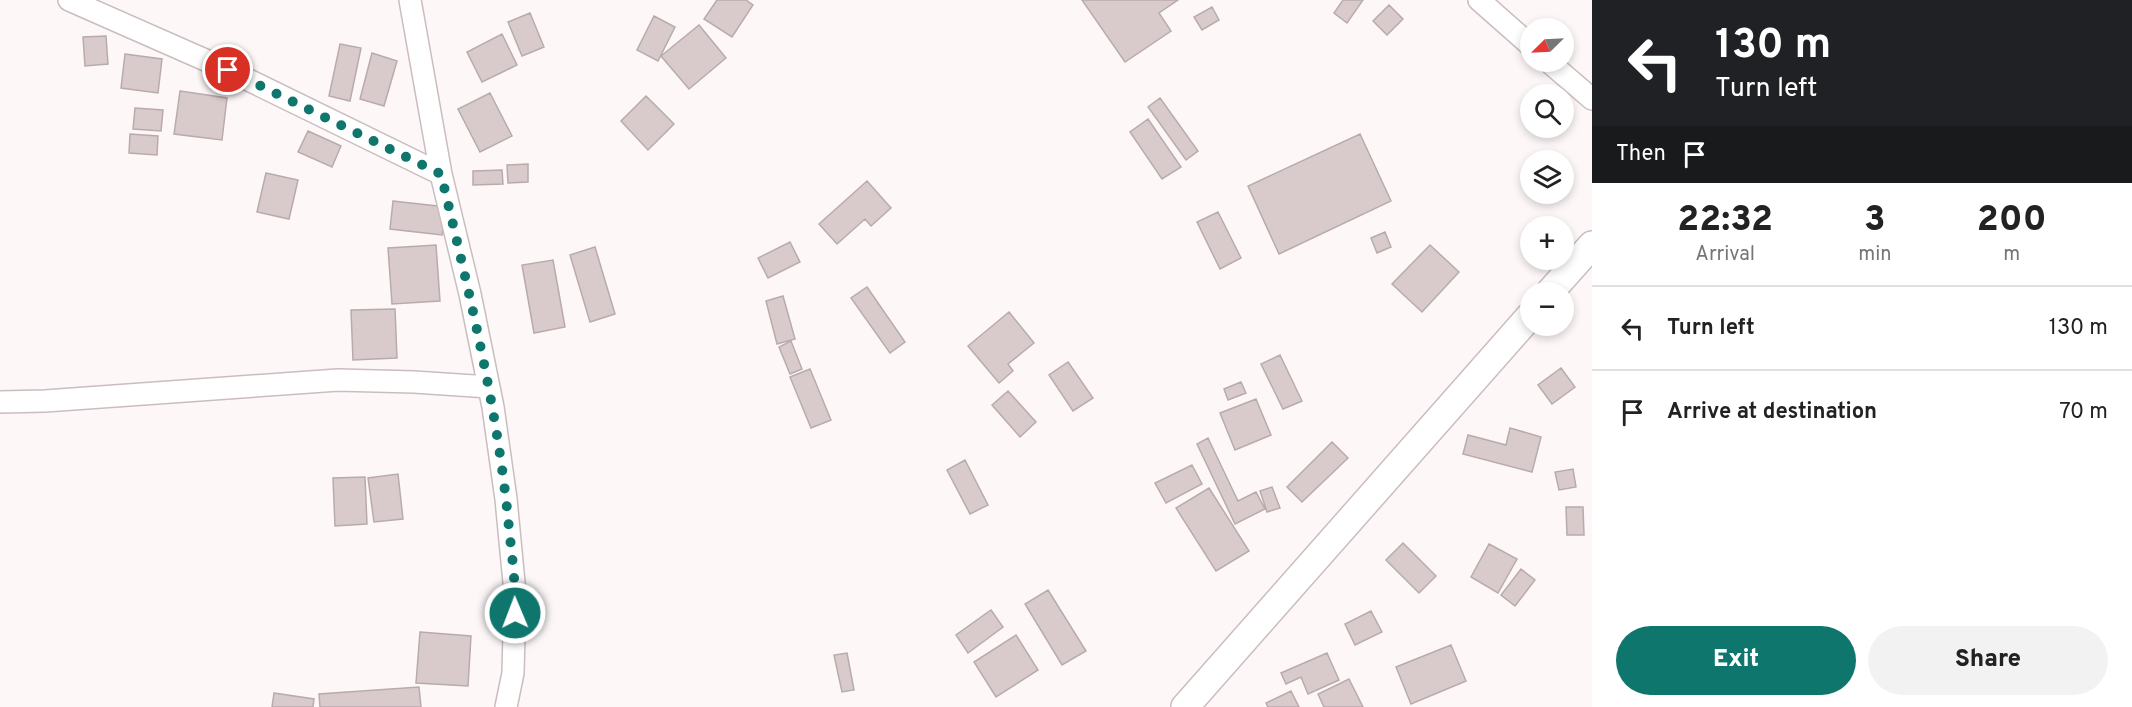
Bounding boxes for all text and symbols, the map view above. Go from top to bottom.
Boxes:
north arrow [1520,18,1574,72]
map controls [1520,18,1574,336]
text: 130 m [1715,20,1831,73]
icon: left [1616,24,1694,102]
pin [202,44,253,95]
icon: arrive [211,53,244,86]
text: Turn left [1715,72,1817,106]
button: search [1520,84,1574,138]
icon: arrive [1678,138,1711,171]
text: Then [1616,141,1666,168]
button: layers [1520,150,1574,204]
text: 22:32 [1677,198,1773,244]
text: 3 [1864,198,1886,244]
text: 200 [1977,198,2047,244]
button: + [1520,216,1574,270]
text: Arrival [1695,242,1755,268]
text: min [1858,242,1892,268]
text: m [2003,242,2020,268]
button: − [1520,282,1574,336]
icon: left [1616,312,1649,345]
text: Turn left [1667,315,1755,342]
text: 130 m [2049,315,2108,342]
icon: arrive [1616,396,1649,429]
text: Arrive at destination [1667,399,1877,426]
text: 70 m [2059,399,2108,426]
position arrow [483,581,547,645]
button: Exit [1616,626,1856,695]
button: Share [1868,626,2108,695]

